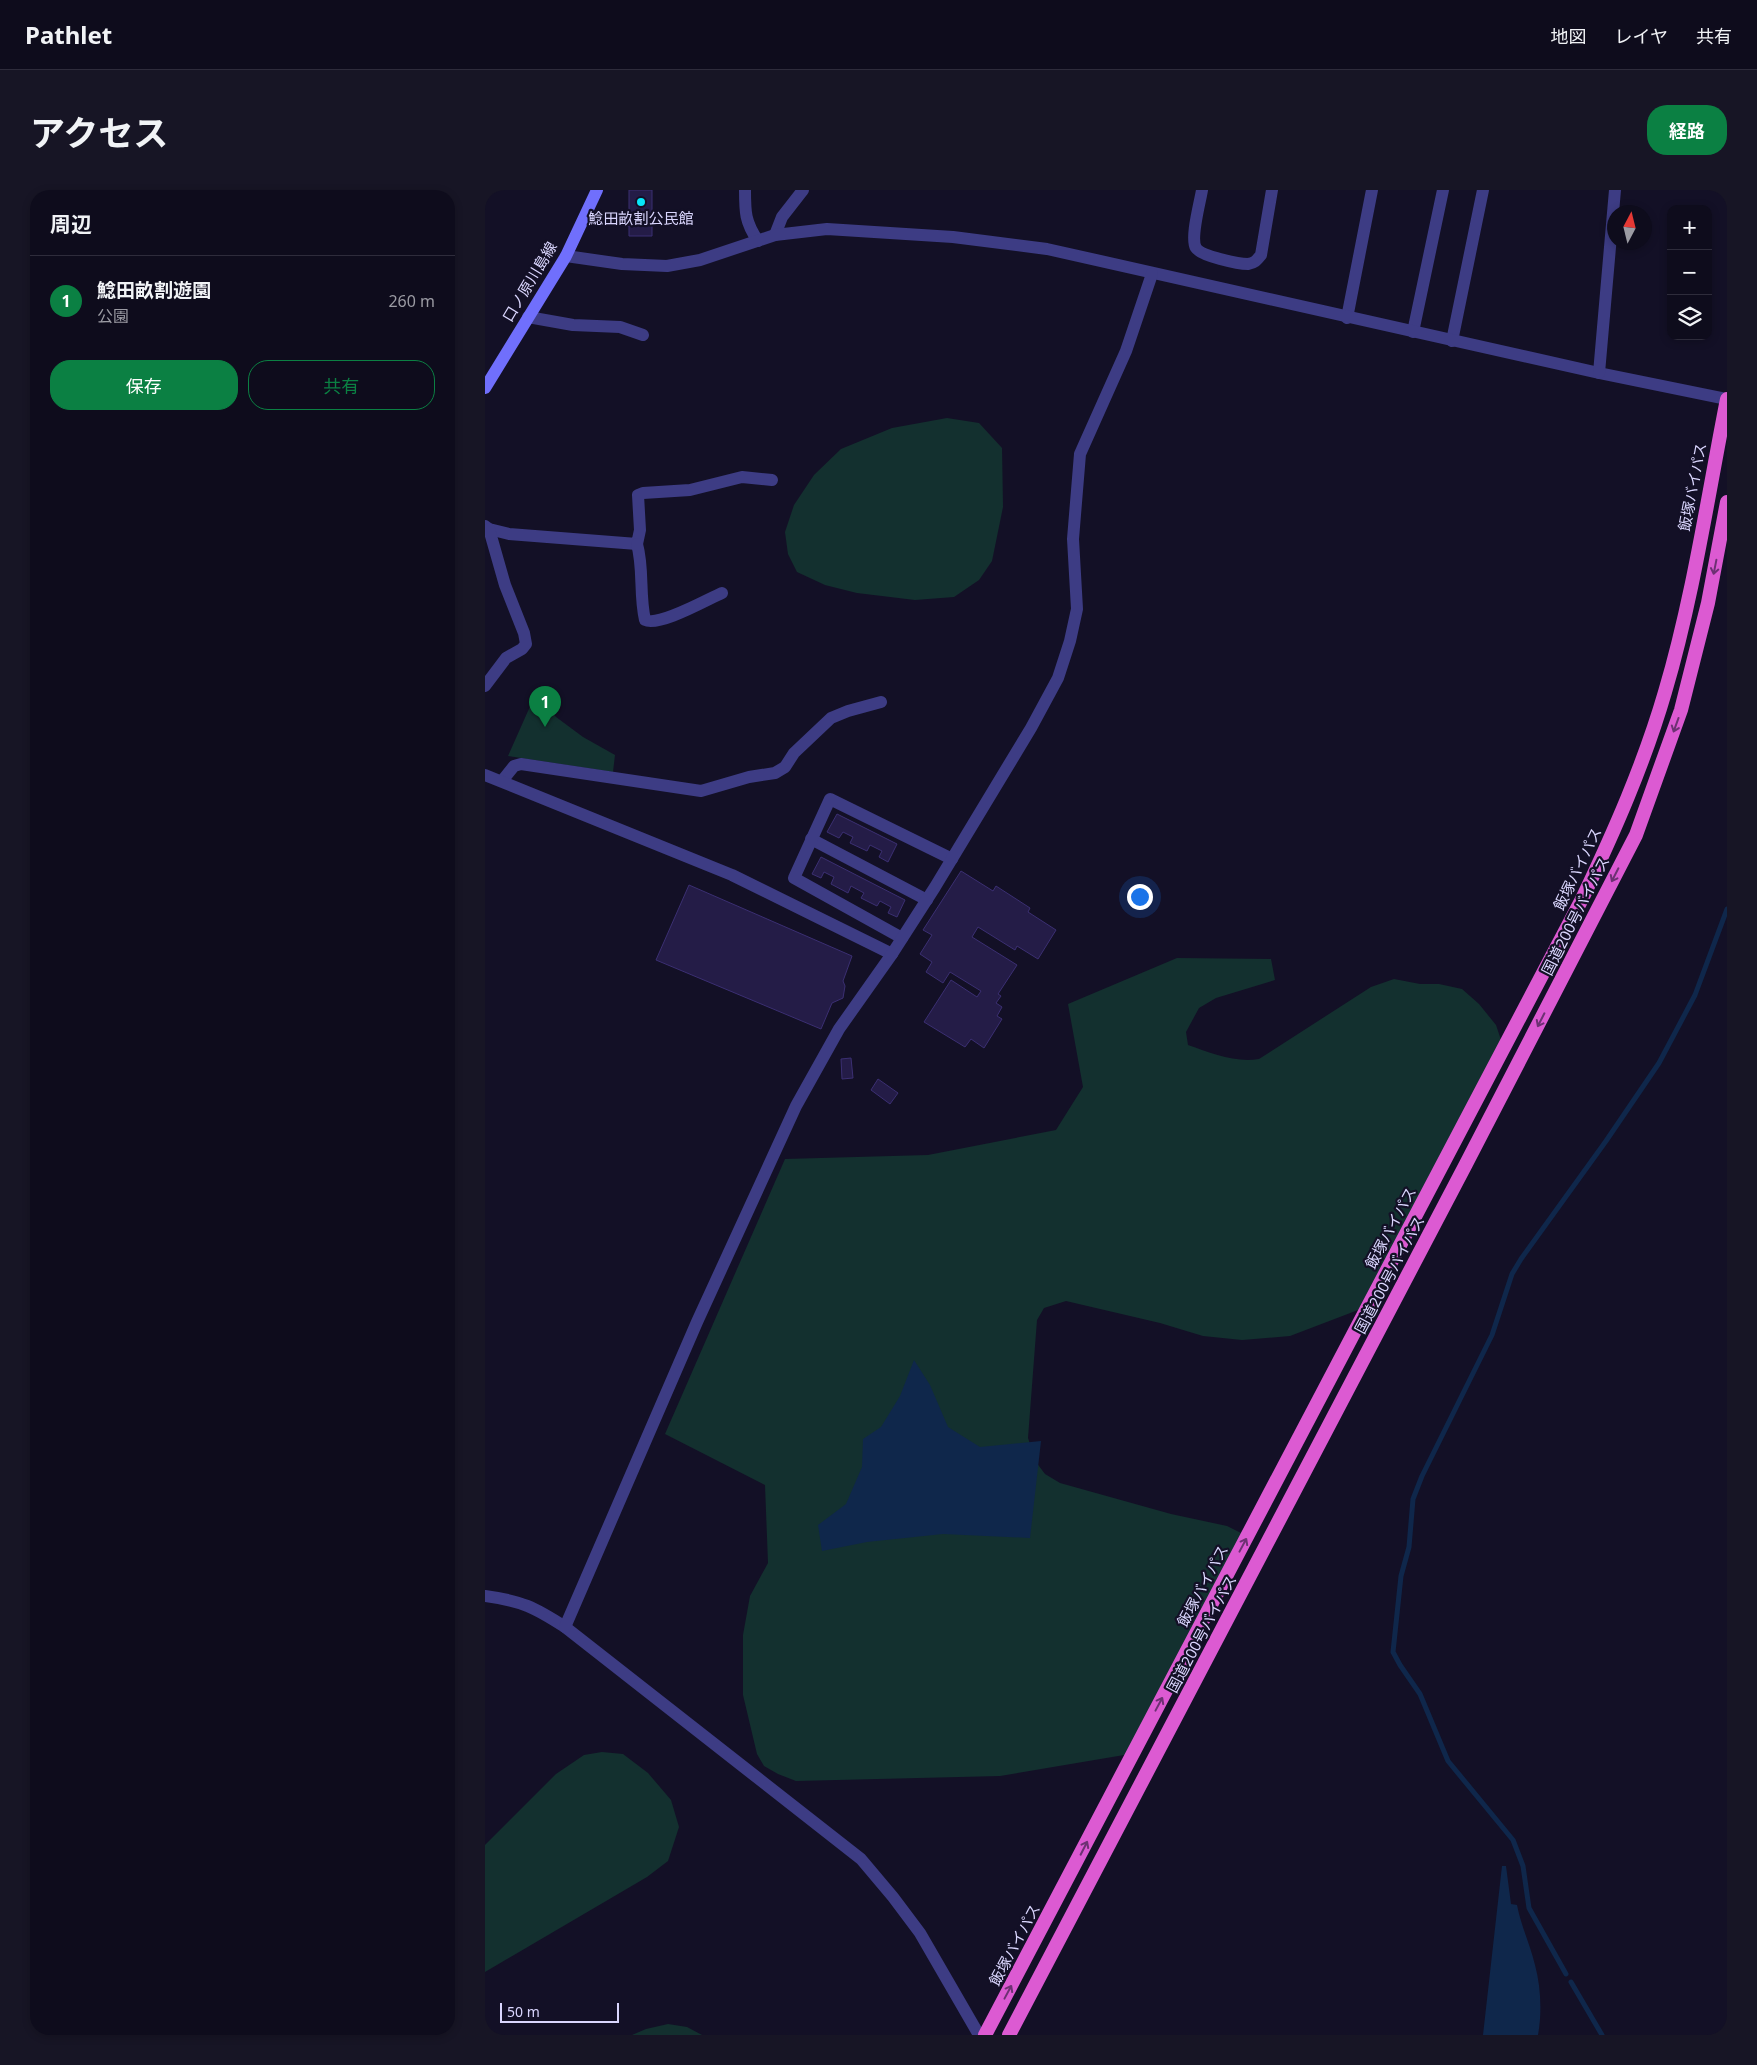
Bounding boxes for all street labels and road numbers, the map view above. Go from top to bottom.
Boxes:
street label: 口ノ原川島線 [497,238,561,325]
street label: 飯塚バイパス [1674,441,1710,533]
street label: 飯塚バイパス [1548,824,1606,913]
street label: 国道200号バイパス [1537,853,1614,978]
street label: 飯塚バイパス [1360,1183,1420,1272]
street label: 国道200号バイパス [1350,1212,1429,1337]
street label: 飯塚バイパス [1172,1541,1232,1630]
street label: 国道200号バイパス [1162,1571,1241,1696]
street label: 飯塚バイパス [984,1900,1044,1989]

